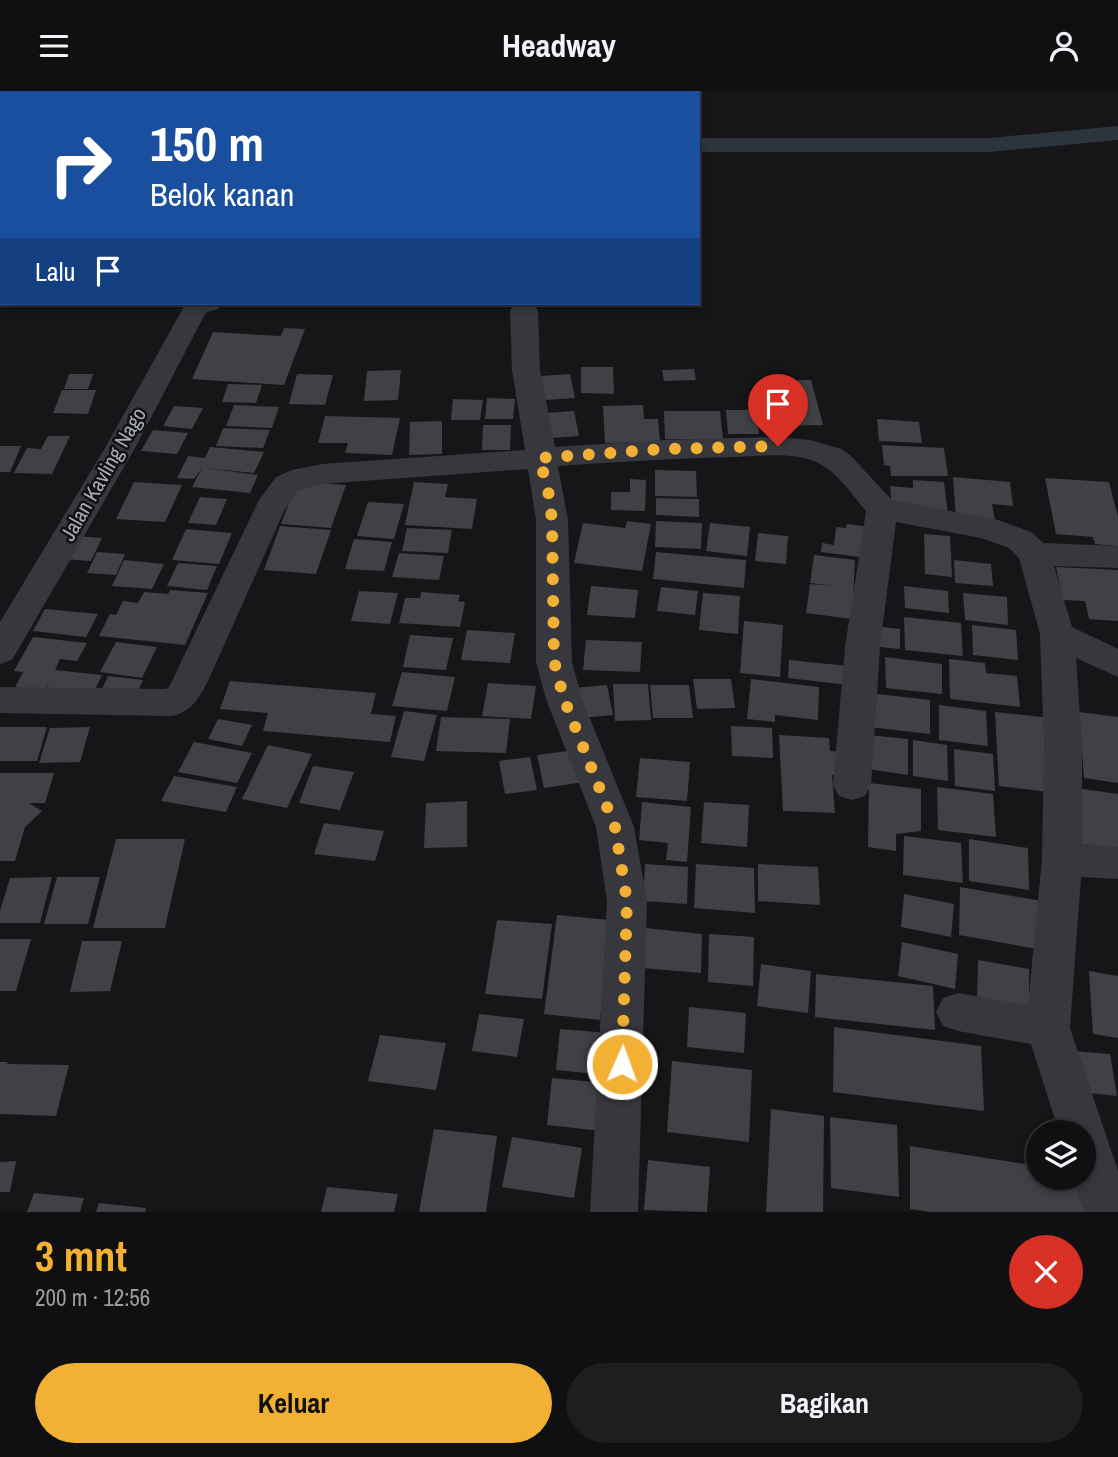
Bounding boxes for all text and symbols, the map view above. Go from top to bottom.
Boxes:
text: Headway [502,24,616,67]
icon: menu [35,27,73,65]
icon: person [1045,27,1083,65]
text: 150 m [150,110,264,176]
icon: right [35,119,126,210]
text: Belok kanan [150,173,294,216]
icon: arrive [89,252,127,290]
text: Lalu [35,254,75,289]
pin [748,374,808,446]
icon: arrive [759,385,797,423]
street label: Jalan Kavling Nago [53,402,153,546]
position arrow [585,1027,659,1101]
map controls [1026,1120,1096,1190]
button: layers [1026,1120,1096,1190]
text: 3 mnt [35,1228,127,1284]
button: close [1009,1235,1083,1309]
text: 200 m · 12:56 [35,1282,150,1313]
button: Keluar [35,1363,552,1443]
button: Bagikan [566,1363,1083,1443]

